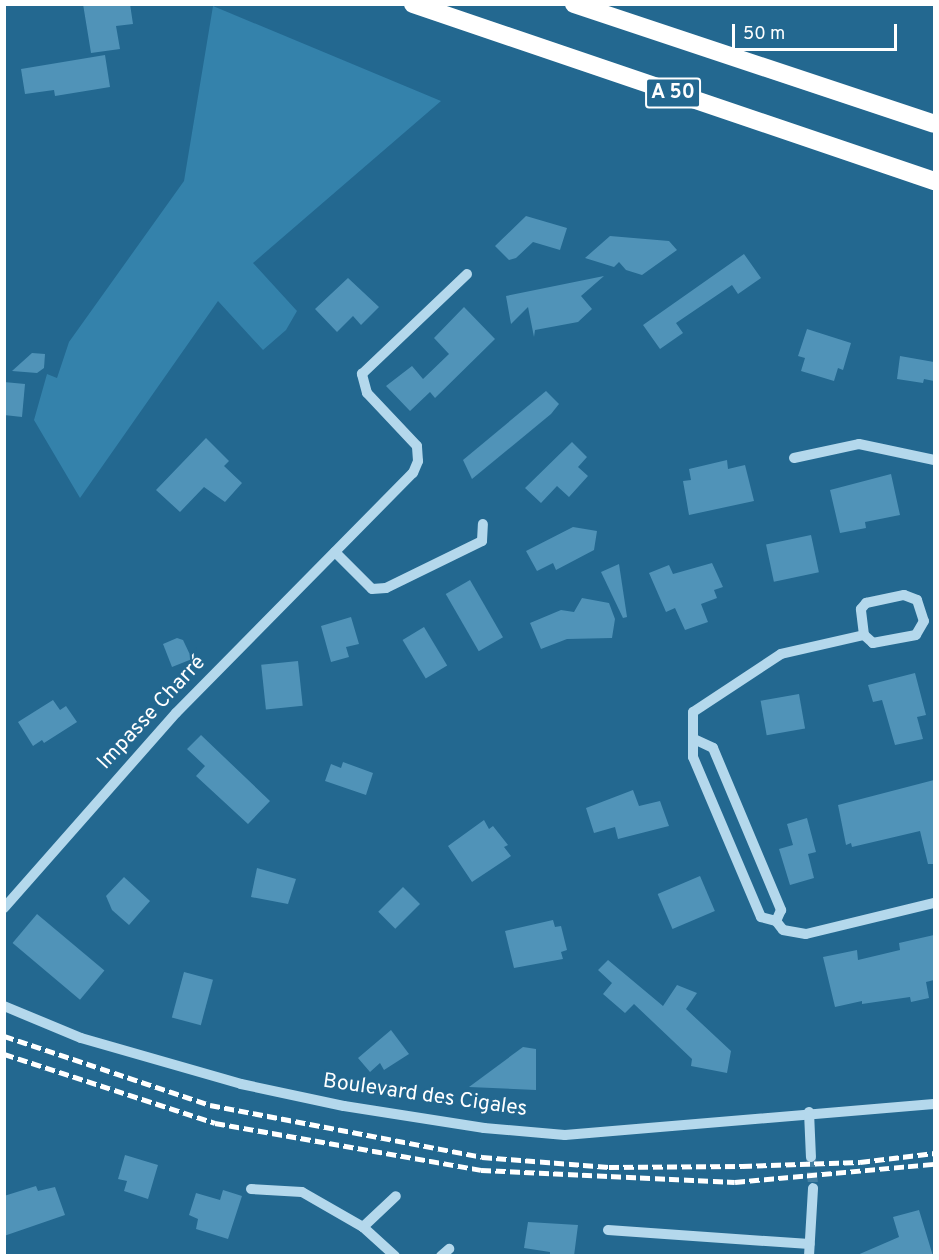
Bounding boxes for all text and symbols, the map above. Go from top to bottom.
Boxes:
scale bar [735,12,900,50]
text: 50 m [743,23,785,46]
road number: A 50 [644,76,702,110]
street label: Impasse Charré [93,651,211,775]
street label: Boulevard des Cigales [321,1069,529,1123]

